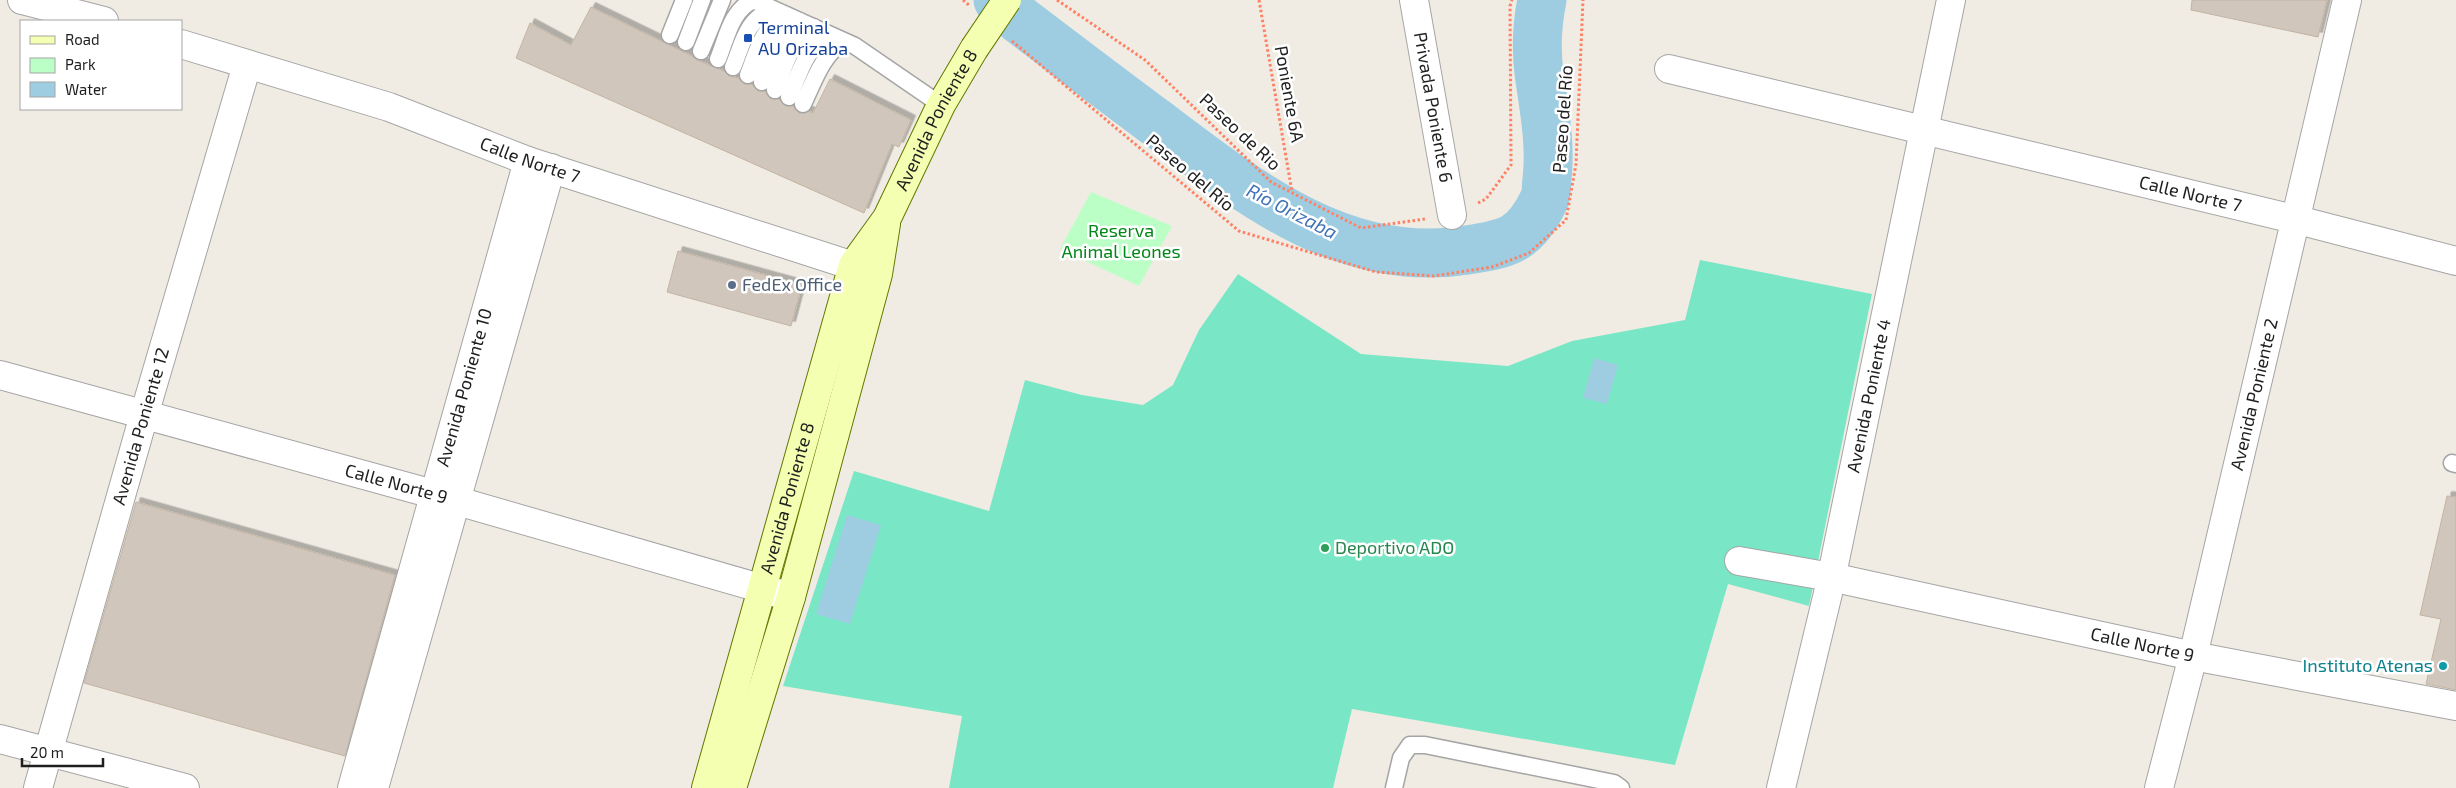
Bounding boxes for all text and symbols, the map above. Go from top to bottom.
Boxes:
place label: Terminal AU Orizaba [758,16,848,59]
legend [20,20,182,110]
text: Road [65,30,100,48]
street label: Privada Poniente 6 [1410,30,1458,184]
marker: Terminal AU Orizaba [742,32,754,44]
street label: Poniente 6A [1271,44,1309,145]
street label: Avenida Poniente 8 [890,45,981,194]
text: Park [65,55,96,73]
street label: Paseo del Río [1547,64,1577,174]
text: Water [65,80,107,98]
street label: Paseo de Rio [1195,88,1286,175]
street label: Paseo del Río [1142,129,1239,215]
street label: Calle Norte 7 [477,131,583,187]
street label: Calle Norte 7 [2137,170,2244,216]
water label: Río Orizaba [1243,178,1341,243]
park label: Reserva Animal Leones [1061,219,1181,262]
place label: FedEx Office [742,273,842,295]
marker: FedEx Office [726,279,738,291]
street label: Avenida Poniente 10 [431,306,496,469]
street label: Avenida Poniente 2 [2225,316,2282,472]
street label: Avenida Poniente 4 [1841,317,1895,474]
street label: Avenida Poniente 12 [107,345,173,507]
street label: Avenida Poniente 8 [755,420,818,576]
street label: Calle Norte 9 [343,458,450,508]
place label: Deportivo ADO [1335,536,1454,558]
marker: Deportivo ADO [1319,542,1331,554]
street label: Calle Norte 9 [2089,622,2196,666]
place label: Instituto Atenas [2303,654,2433,676]
marker: Instituto Atenas [2437,660,2449,672]
scale bar [22,736,104,768]
text: 20 m [30,743,64,761]

